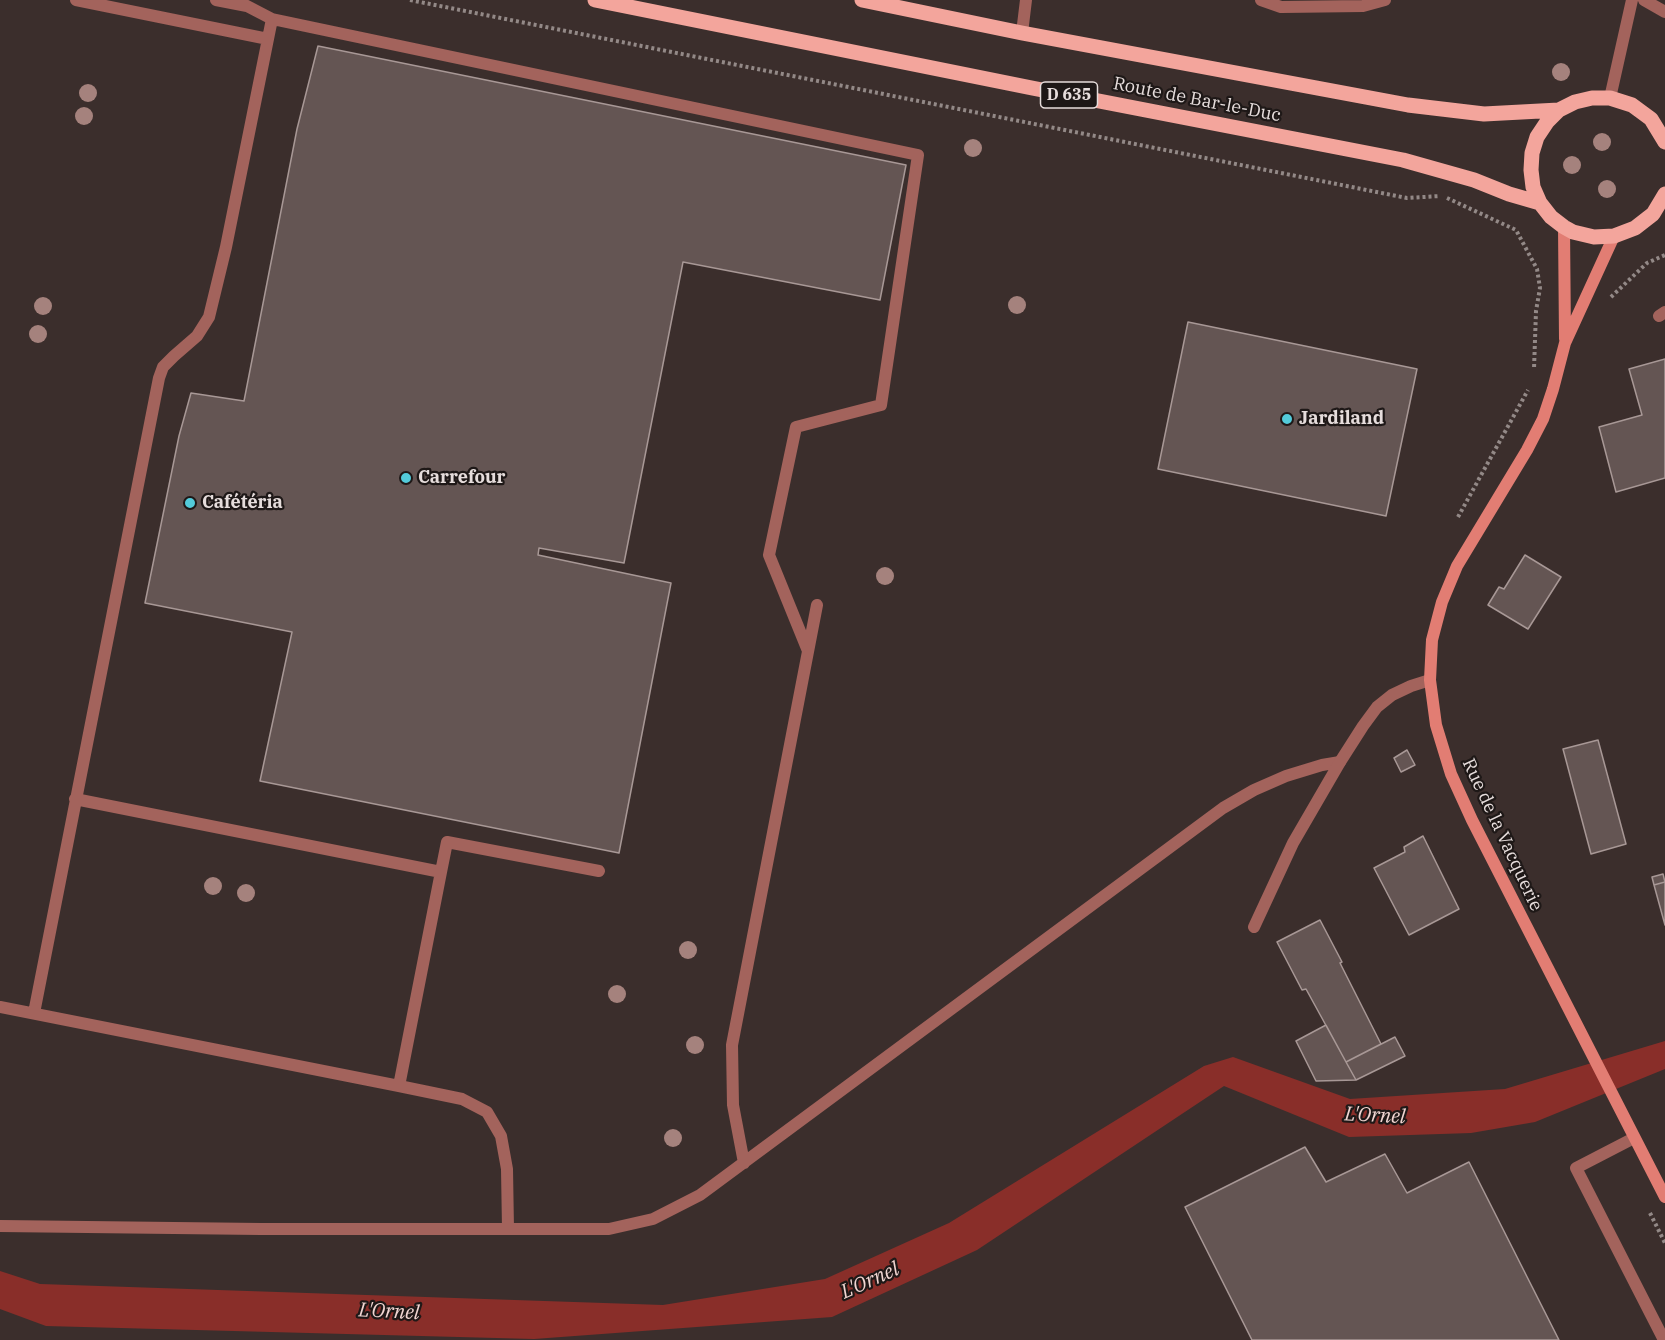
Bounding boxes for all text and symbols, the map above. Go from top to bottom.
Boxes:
street label: Route de Bar-le-Duc [1111,73,1283,127]
road number: D 635 [1040,82,1098,108]
place label: Jardiland [1299,408,1384,430]
marker: Jardiland [1280,412,1294,426]
place label: Carrefour [418,467,505,489]
marker: Carrefour [399,471,413,485]
place label: Cafétéria [202,492,283,514]
marker: Cafétéria [183,496,197,510]
street label: Rue de la Vacquerie [1457,755,1547,915]
water label: L'Ornel [1344,1102,1406,1130]
water label: L'Ornel [837,1258,903,1304]
water label: L'Ornel [358,1298,420,1326]

